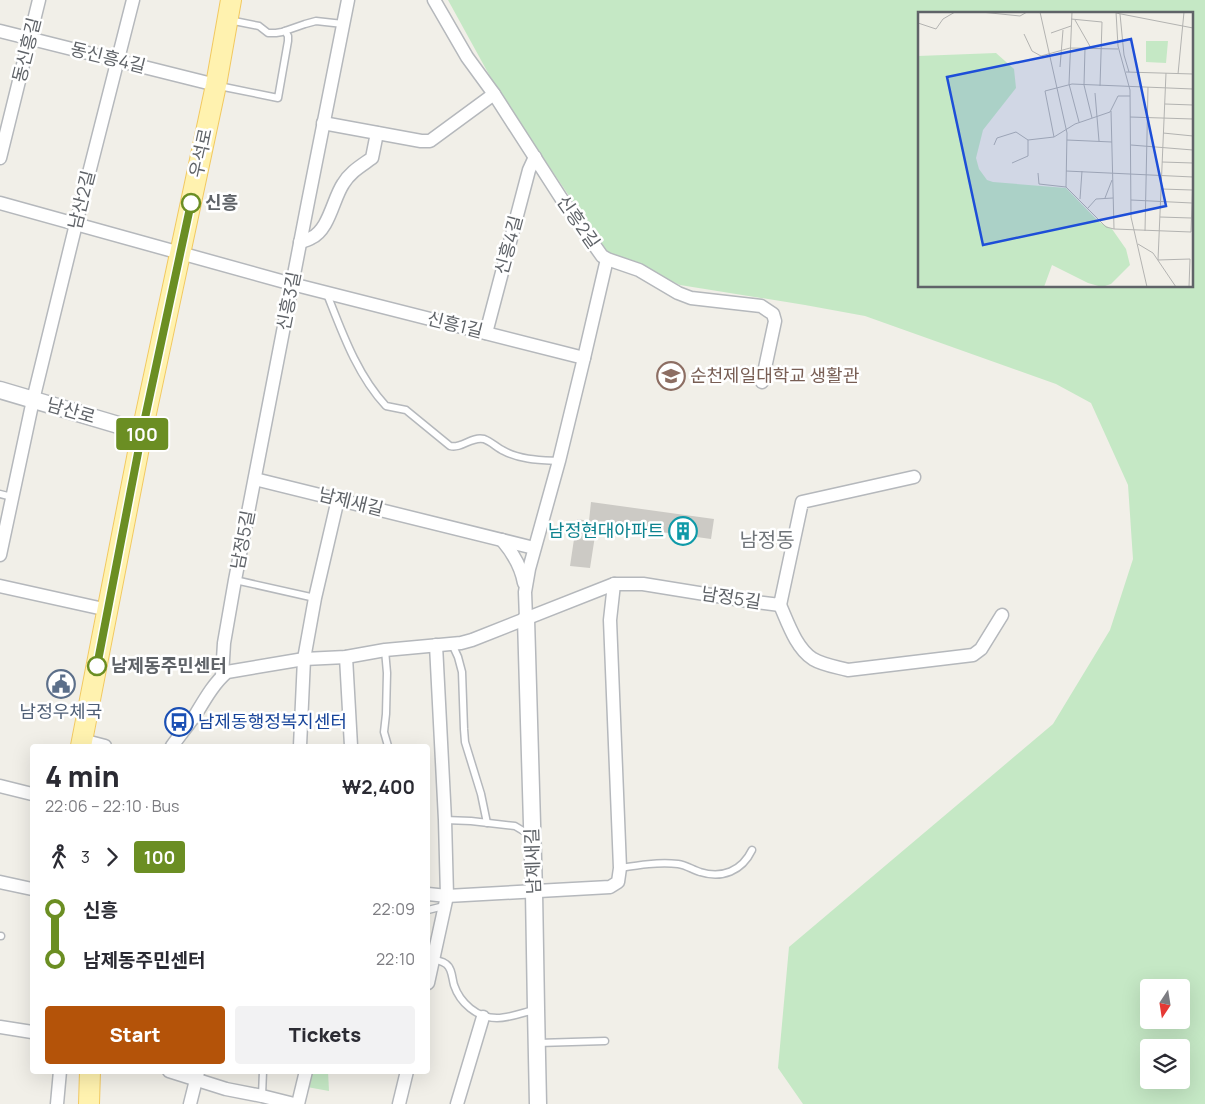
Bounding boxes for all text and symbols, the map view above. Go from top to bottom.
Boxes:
inset map [918,12,1192,288]
street label: 동신흥길 [6,15,46,85]
street label: 동신흥4길 [68,36,148,78]
street label: 우석로 [183,126,217,180]
street label: 남산2길 [62,168,100,232]
place label: 신흥 [205,190,238,214]
street label: 신흥2길 [552,190,606,253]
marker: 신흥 [181,193,201,213]
street label: 신흥4길 [489,213,527,277]
street label: 신흥3길 [271,269,305,332]
street label: 신흥1길 [425,306,486,343]
school or university icon: 순천제일대학교 생활관 [656,361,686,391]
place label: 순천제일대학교 생활관 [690,363,860,387]
street label: 남산로 [44,392,98,428]
line badge: 100 [113,418,171,450]
text: 100 [126,422,158,446]
street label: 남제새길 [316,481,386,521]
street label: 남정5길 [225,508,260,572]
building icon: 남정현대아파트 [668,516,698,546]
place label: 남정현대아파트 [548,518,664,542]
district label: 남정동 [739,526,795,553]
street label: 남정5길 [700,580,763,614]
place label: 남제동주민센터 [111,653,227,677]
marker: 남제동주민센터 [87,656,107,676]
public building icon: 남정우체국 [46,669,76,699]
place label: 남정우체국 [20,699,102,723]
bus stop icon: 남제동행정복지센터 [164,707,194,737]
place label: 남제동행정복지센터 [198,709,347,733]
text: 4 min [45,757,120,795]
text: ₩2,400 [342,774,415,800]
text: 22:06 – 22:10 · Bus [45,795,180,817]
street label: 남제새길 [519,828,545,895]
icon: walk [45,843,73,871]
icon: forward [98,843,126,871]
text: 100 [144,845,175,869]
text: 3 [81,846,90,868]
text: 신흥 [83,897,118,923]
text: 22:09 [372,898,415,920]
text: 남제동주민센터 [83,947,205,973]
text: 22:10 [376,948,415,970]
north arrow [1140,979,1190,1029]
map controls [1140,979,1190,1089]
button: Start [45,1006,225,1064]
button: Tickets [235,1006,415,1064]
button: layers [1140,1039,1190,1089]

